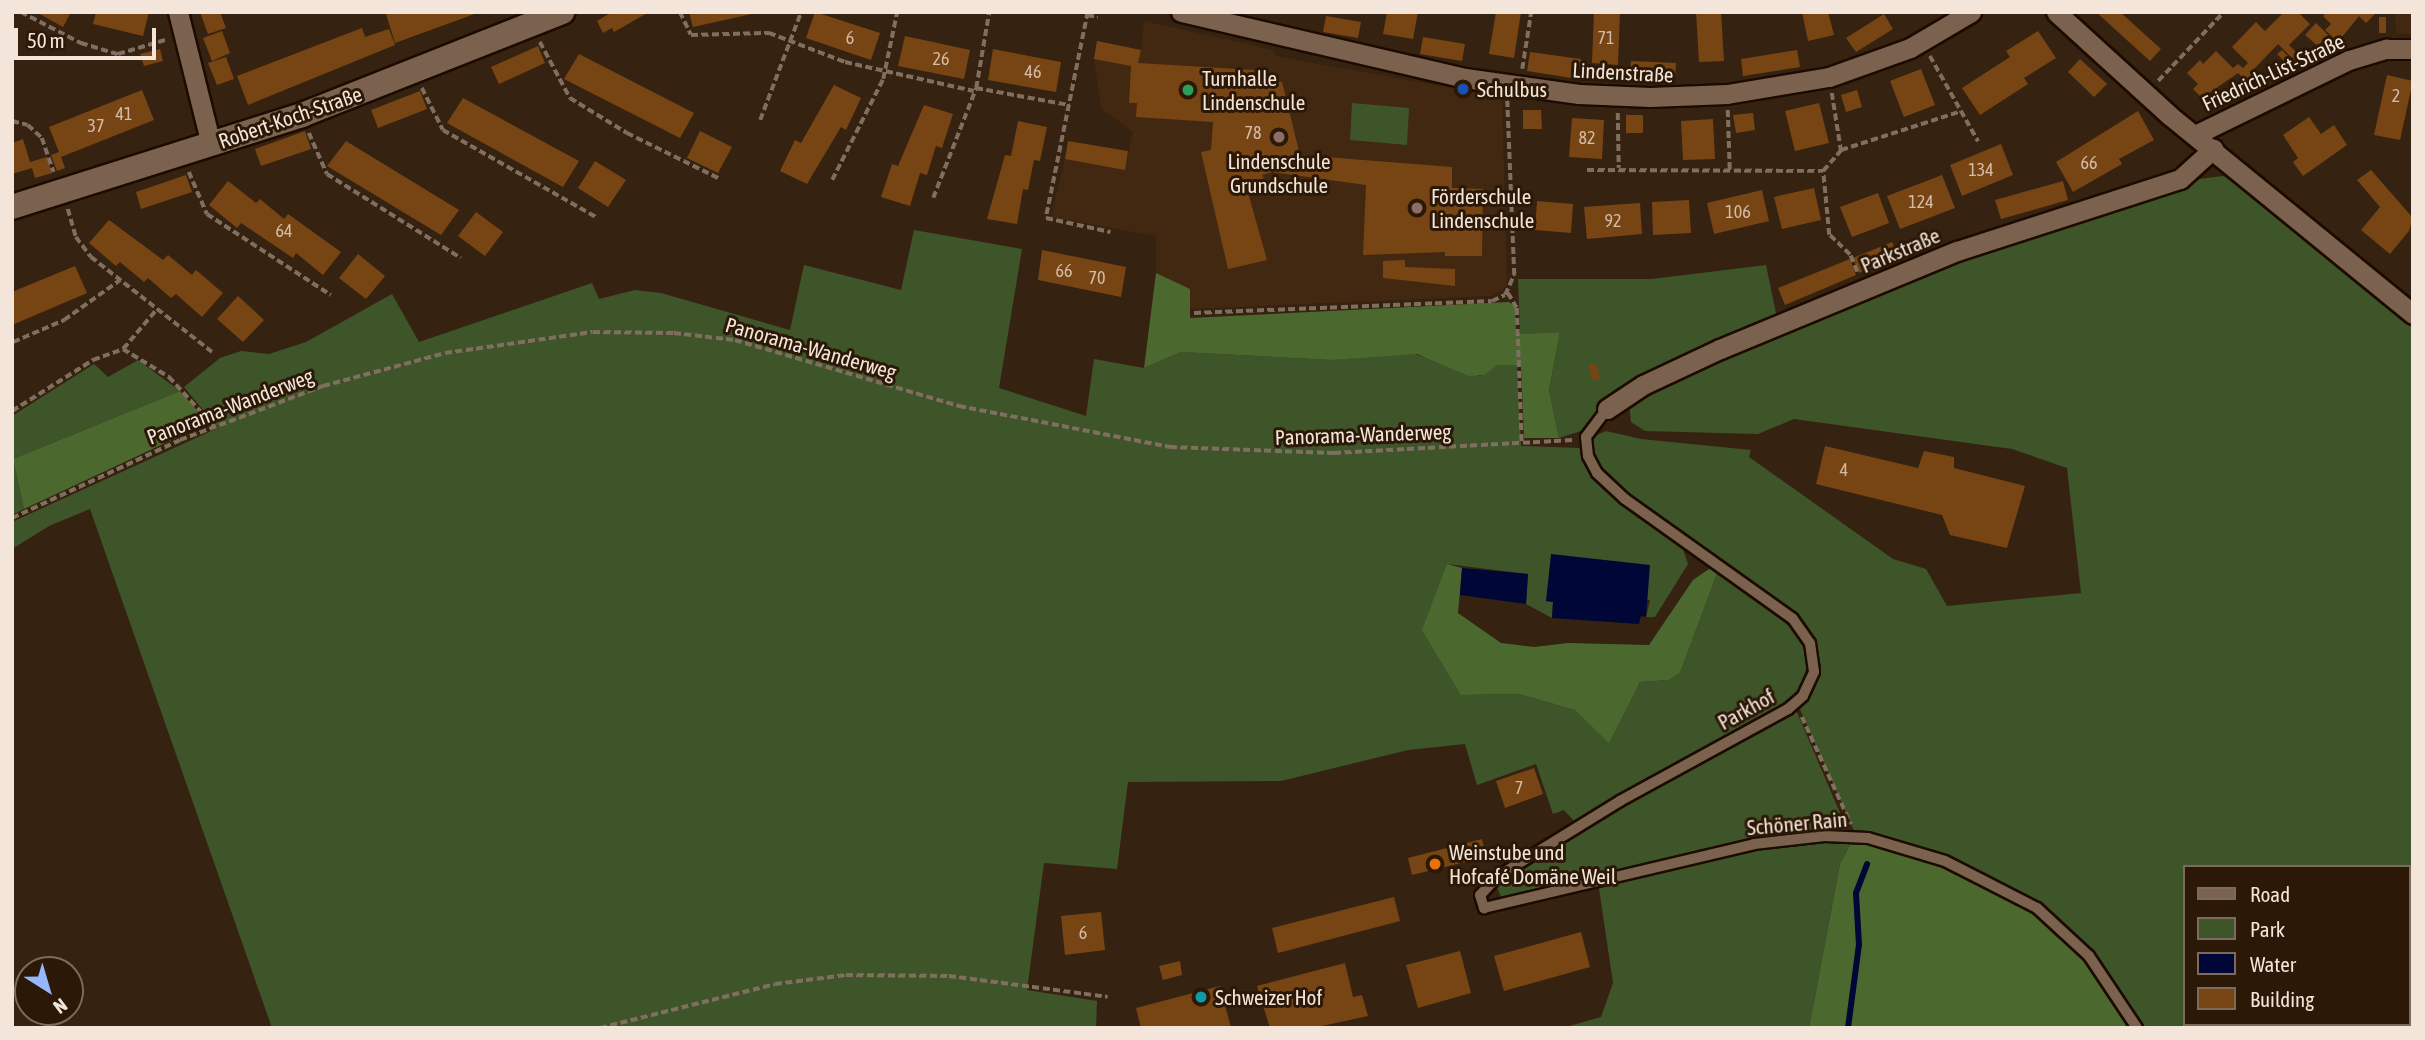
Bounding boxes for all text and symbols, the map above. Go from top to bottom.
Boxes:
scale bar [18,14,159,58]
house number: 6 [846,27,854,49]
house number: 71 [1598,27,1614,49]
text: 50 m [27,28,65,52]
street label: Friedrich-List-Straße [2198,28,2348,116]
house number: 26 [933,48,949,70]
street label: Lindenstraße [1572,57,1674,87]
house number: 46 [1025,61,1041,83]
place label: Turnhalle Lindenschule [1202,65,1305,115]
place label: Schulbus [1477,76,1547,102]
street label: Robert-Koch-Straße [215,81,365,153]
marker: Schulbus [1455,81,1471,97]
marker: Turnhalle Lindenschule [1180,82,1196,98]
house number: 2 [2392,85,2400,107]
house number: 41 [116,103,132,125]
house number: 37 [88,115,104,137]
house number: 78 [1245,122,1261,144]
house number: 82 [1579,127,1595,149]
marker: Lindenschule Grundschule [1271,129,1287,145]
place label: Lindenschule Grundschule [1227,148,1331,198]
house number: 66 [2081,152,2097,174]
house number: 134 [1968,159,1994,181]
place label: Förderschule Lindenschule [1431,183,1534,233]
house number: 124 [1908,191,1934,213]
marker: Förderschule Lindenschule [1409,200,1425,216]
house number: 106 [1725,201,1751,223]
house number: 92 [1605,210,1621,232]
house number: 64 [276,220,292,242]
street label: Parkstraße [1857,222,1943,278]
house number: 66 [1056,260,1072,282]
house number: 70 [1089,267,1105,289]
street label: Panorama-Wanderweg [723,312,899,384]
street label: Panorama-Wanderweg [143,363,317,449]
street label: Panorama-Wanderweg [1274,418,1452,450]
house number: 4 [1840,459,1848,481]
street label: Parkhof [1713,683,1779,735]
house number: 7 [1515,777,1523,799]
street label: Schöner Rain [1746,806,1848,840]
place label: Weinstube und Hofcafé Domäne Weil [1449,839,1616,889]
marker: Weinstube und Hofcafé Domäne Weil [1427,856,1443,872]
legend [2184,865,2411,1026]
text: Road [2250,882,2290,906]
text: Park [2250,917,2285,941]
house number: 6 [1079,922,1087,944]
text: Water [2250,952,2296,976]
north arrow [14,956,84,1026]
place label: Schweizer Hof [1215,984,1322,1010]
text: Building [2250,987,2314,1011]
marker: Schweizer Hof [1193,989,1209,1005]
text: N [49,994,72,1018]

